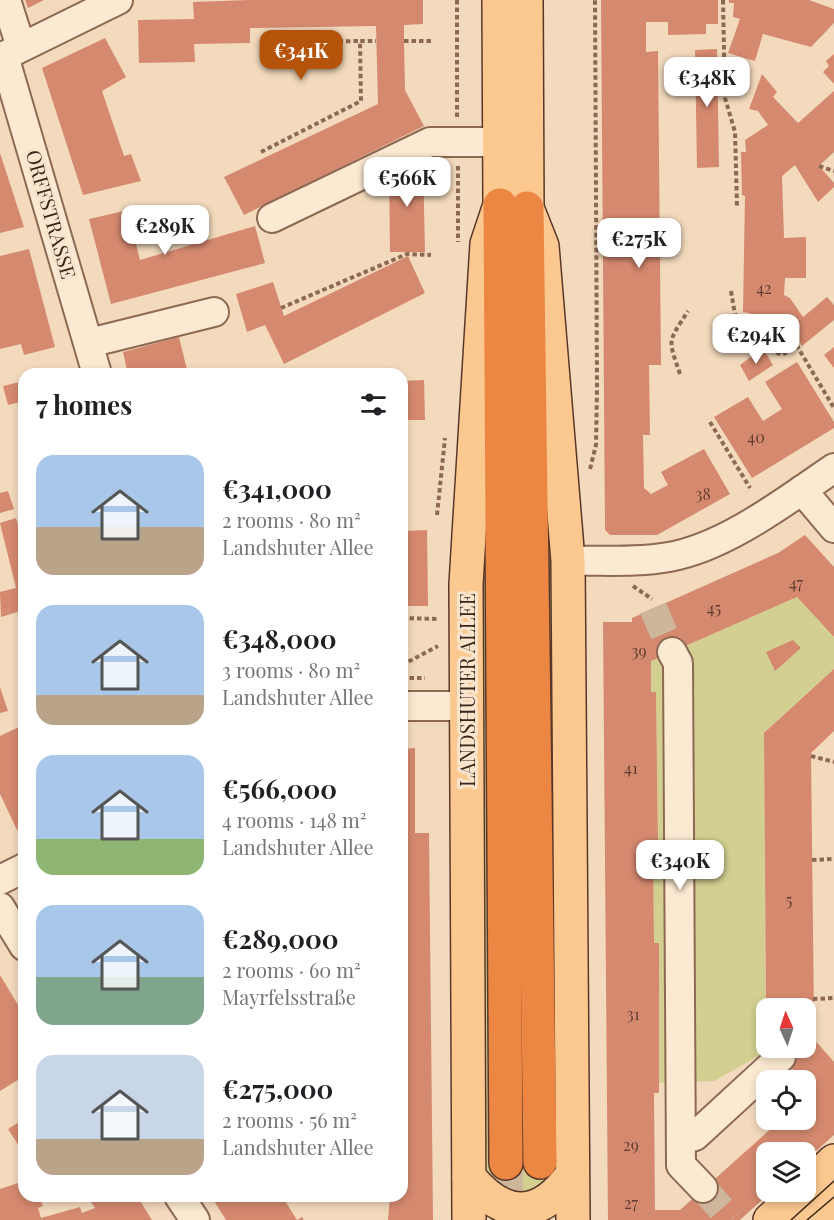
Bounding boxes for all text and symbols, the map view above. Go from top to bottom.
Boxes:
pin: €341K [259,30,343,81]
text: €341K [274,36,328,63]
pin: €348K [665,57,749,108]
text: €348K [678,63,736,90]
street label: ORFFSTRASSE [21,146,83,282]
pin: €566K [365,157,449,208]
text: €566K [378,163,436,190]
pin: €289K [123,205,207,256]
text: €289K [135,211,195,238]
pin: €275K [597,218,681,269]
text: €275K [611,224,667,251]
house number: 42 [756,277,772,298]
pin: €294K [714,314,798,365]
text: €294K [726,320,786,347]
text: 7 homes [36,387,132,422]
icon: filters [357,388,390,421]
house number: 40 [747,426,765,447]
text: €341,000 [222,471,332,506]
icon: home [84,479,156,551]
house number: 38 [695,483,711,504]
text: 2 rooms · 80 m² [222,506,361,533]
text: Landshuter Allee [222,533,374,560]
house number: 47 [789,572,804,593]
street label: LANDSHUTER ALLEE [453,593,480,787]
house number: 45 [707,597,721,618]
text: €348,000 [222,621,337,656]
icon: home [84,629,156,701]
house number: 39 [631,640,647,661]
text: 3 rooms · 80 m² [222,656,360,683]
text: Landshuter Allee [222,683,374,710]
house number: 41 [624,757,638,778]
text: €566,000 [222,771,337,806]
icon: home [84,779,156,851]
text: 4 rooms · 148 m² [222,806,366,833]
text: Landshuter Allee [222,833,374,860]
pin: €340K [638,840,722,891]
text: €340K [650,846,710,873]
house number: 5 [786,889,792,910]
text: €289,000 [222,921,339,956]
icon: home [84,929,156,1001]
text: 2 rooms · 60 m² [222,956,361,983]
text: Mayrfelsstraße [222,983,356,1010]
north arrow [756,998,816,1058]
map controls [756,998,816,1202]
house number: 31 [626,1003,640,1024]
button: locate [756,1070,816,1130]
text: €275,000 [222,1071,333,1106]
icon: home [84,1079,156,1151]
text: 2 rooms · 56 m² [222,1106,357,1133]
text: Landshuter Allee [222,1133,374,1160]
house number: 29 [623,1134,639,1155]
button: layers [756,1142,816,1202]
house number: 27 [624,1192,639,1213]

